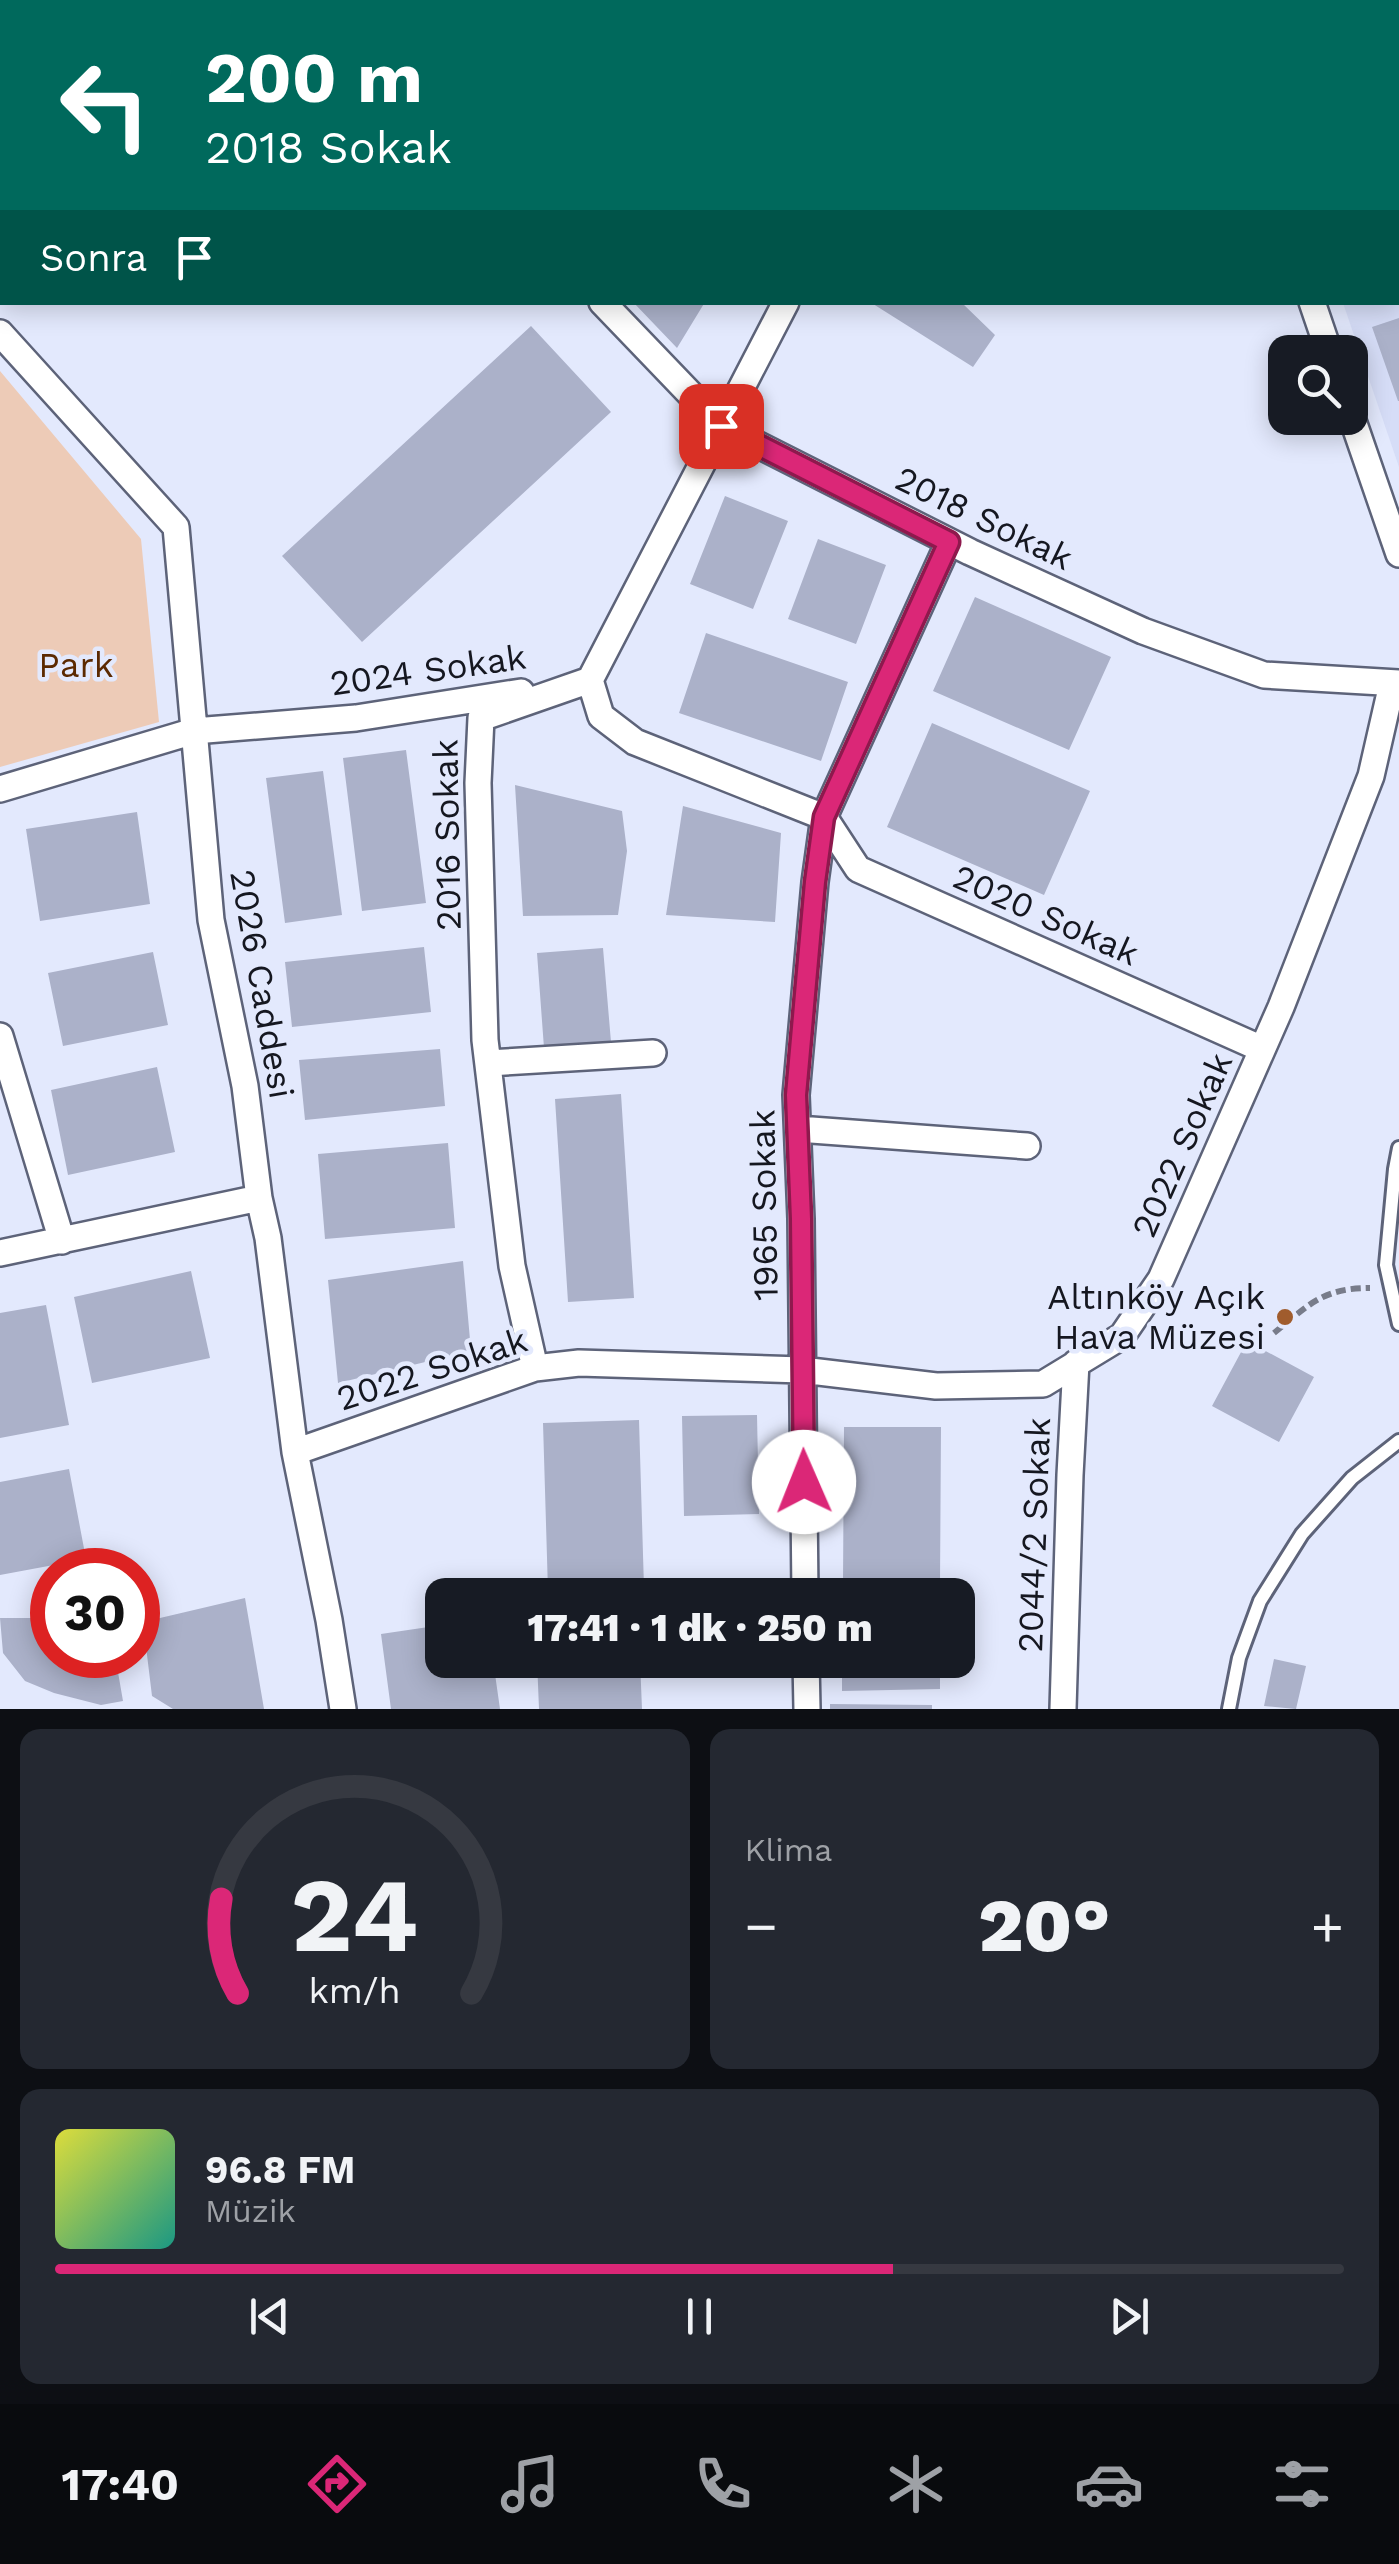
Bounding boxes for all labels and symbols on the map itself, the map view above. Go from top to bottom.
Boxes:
pin [679,384,764,469]
street label: 2018 Sokak [889,457,1080,579]
street label: 2024 Sokak [327,635,529,705]
park label: Park [38,644,114,686]
street label: 2016 Sokak [424,739,470,931]
street label: 2020 Sokak [947,855,1146,975]
street label: 2026 Caddesi [221,866,303,1102]
street label: 2022 Sokak [1123,1046,1241,1244]
street label: 1965 Sokak [741,1109,787,1301]
place label: Altınköy Açık Hava Müzesi [1047,1276,1265,1358]
marker: Altınköy Açık Hava Müzesi [1274,1306,1296,1328]
street label: 2022 Sokak [332,1318,533,1419]
street label: 2044/2 Sokak [1009,1417,1059,1653]
position arrow [752,1430,856,1534]
speed limit sign: 30 [30,1548,160,1678]

